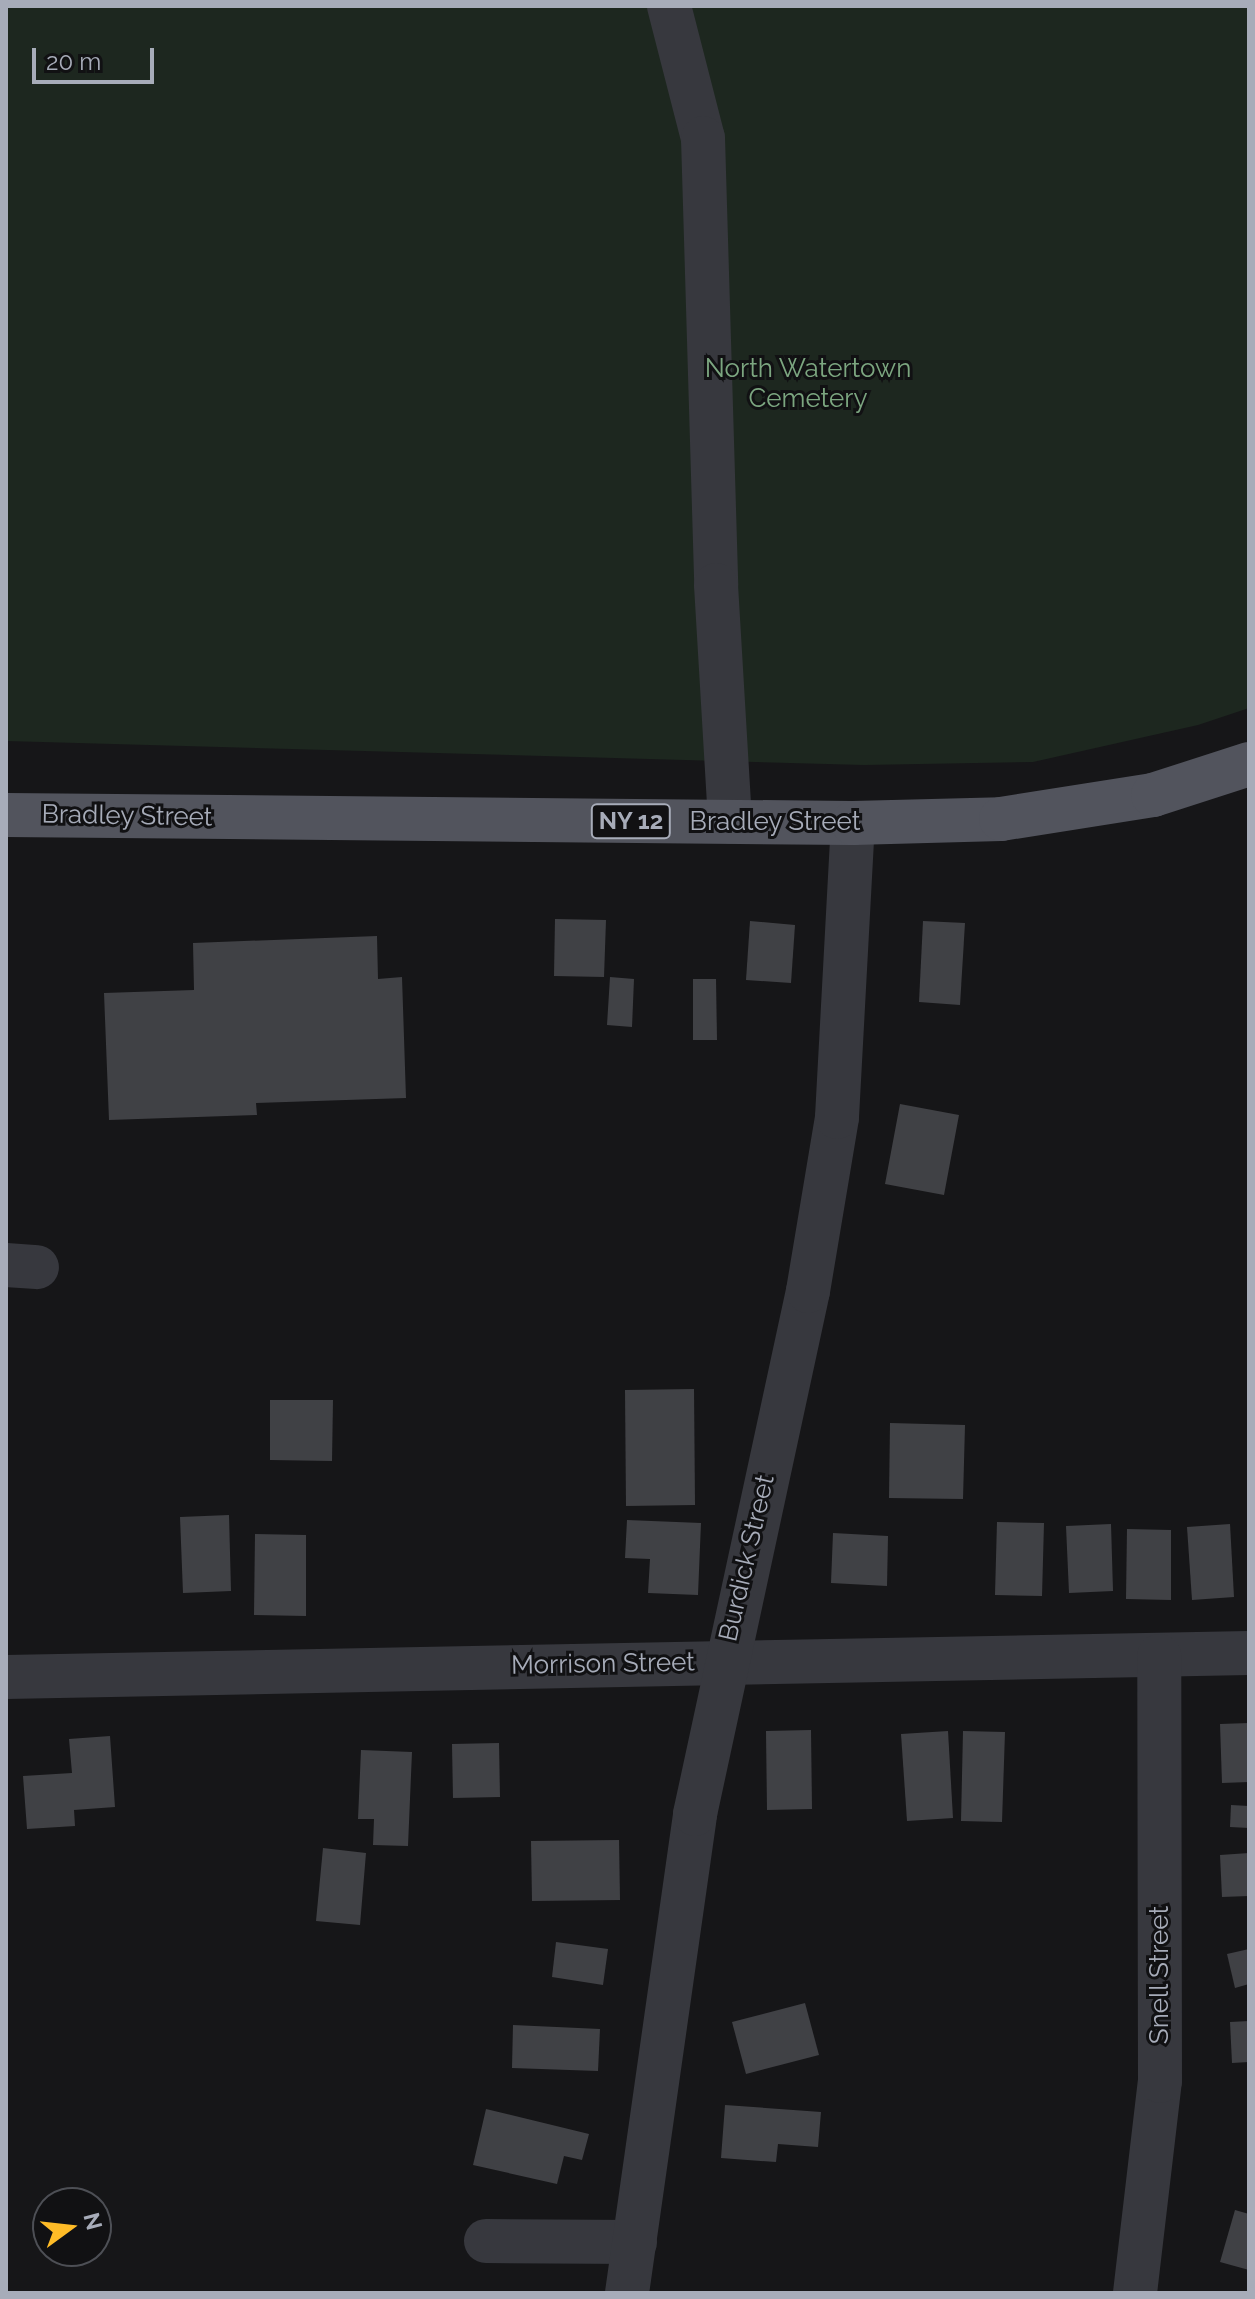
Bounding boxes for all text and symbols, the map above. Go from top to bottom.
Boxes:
scale bar [36,32,158,82]
text: 20 m [46,47,101,76]
park label: North Watertown Cemetery [704,353,912,414]
street label: Bradley Street [41,799,213,833]
road number: NY 12 [589,801,673,841]
street label: Bradley Street [689,806,861,838]
street label: Burdick Street [713,1472,781,1644]
street label: Morrison Street [511,1647,695,1681]
street label: Snell Street [1144,1905,1176,2045]
north arrow [32,2187,112,2267]
text: N [79,2210,108,2233]

